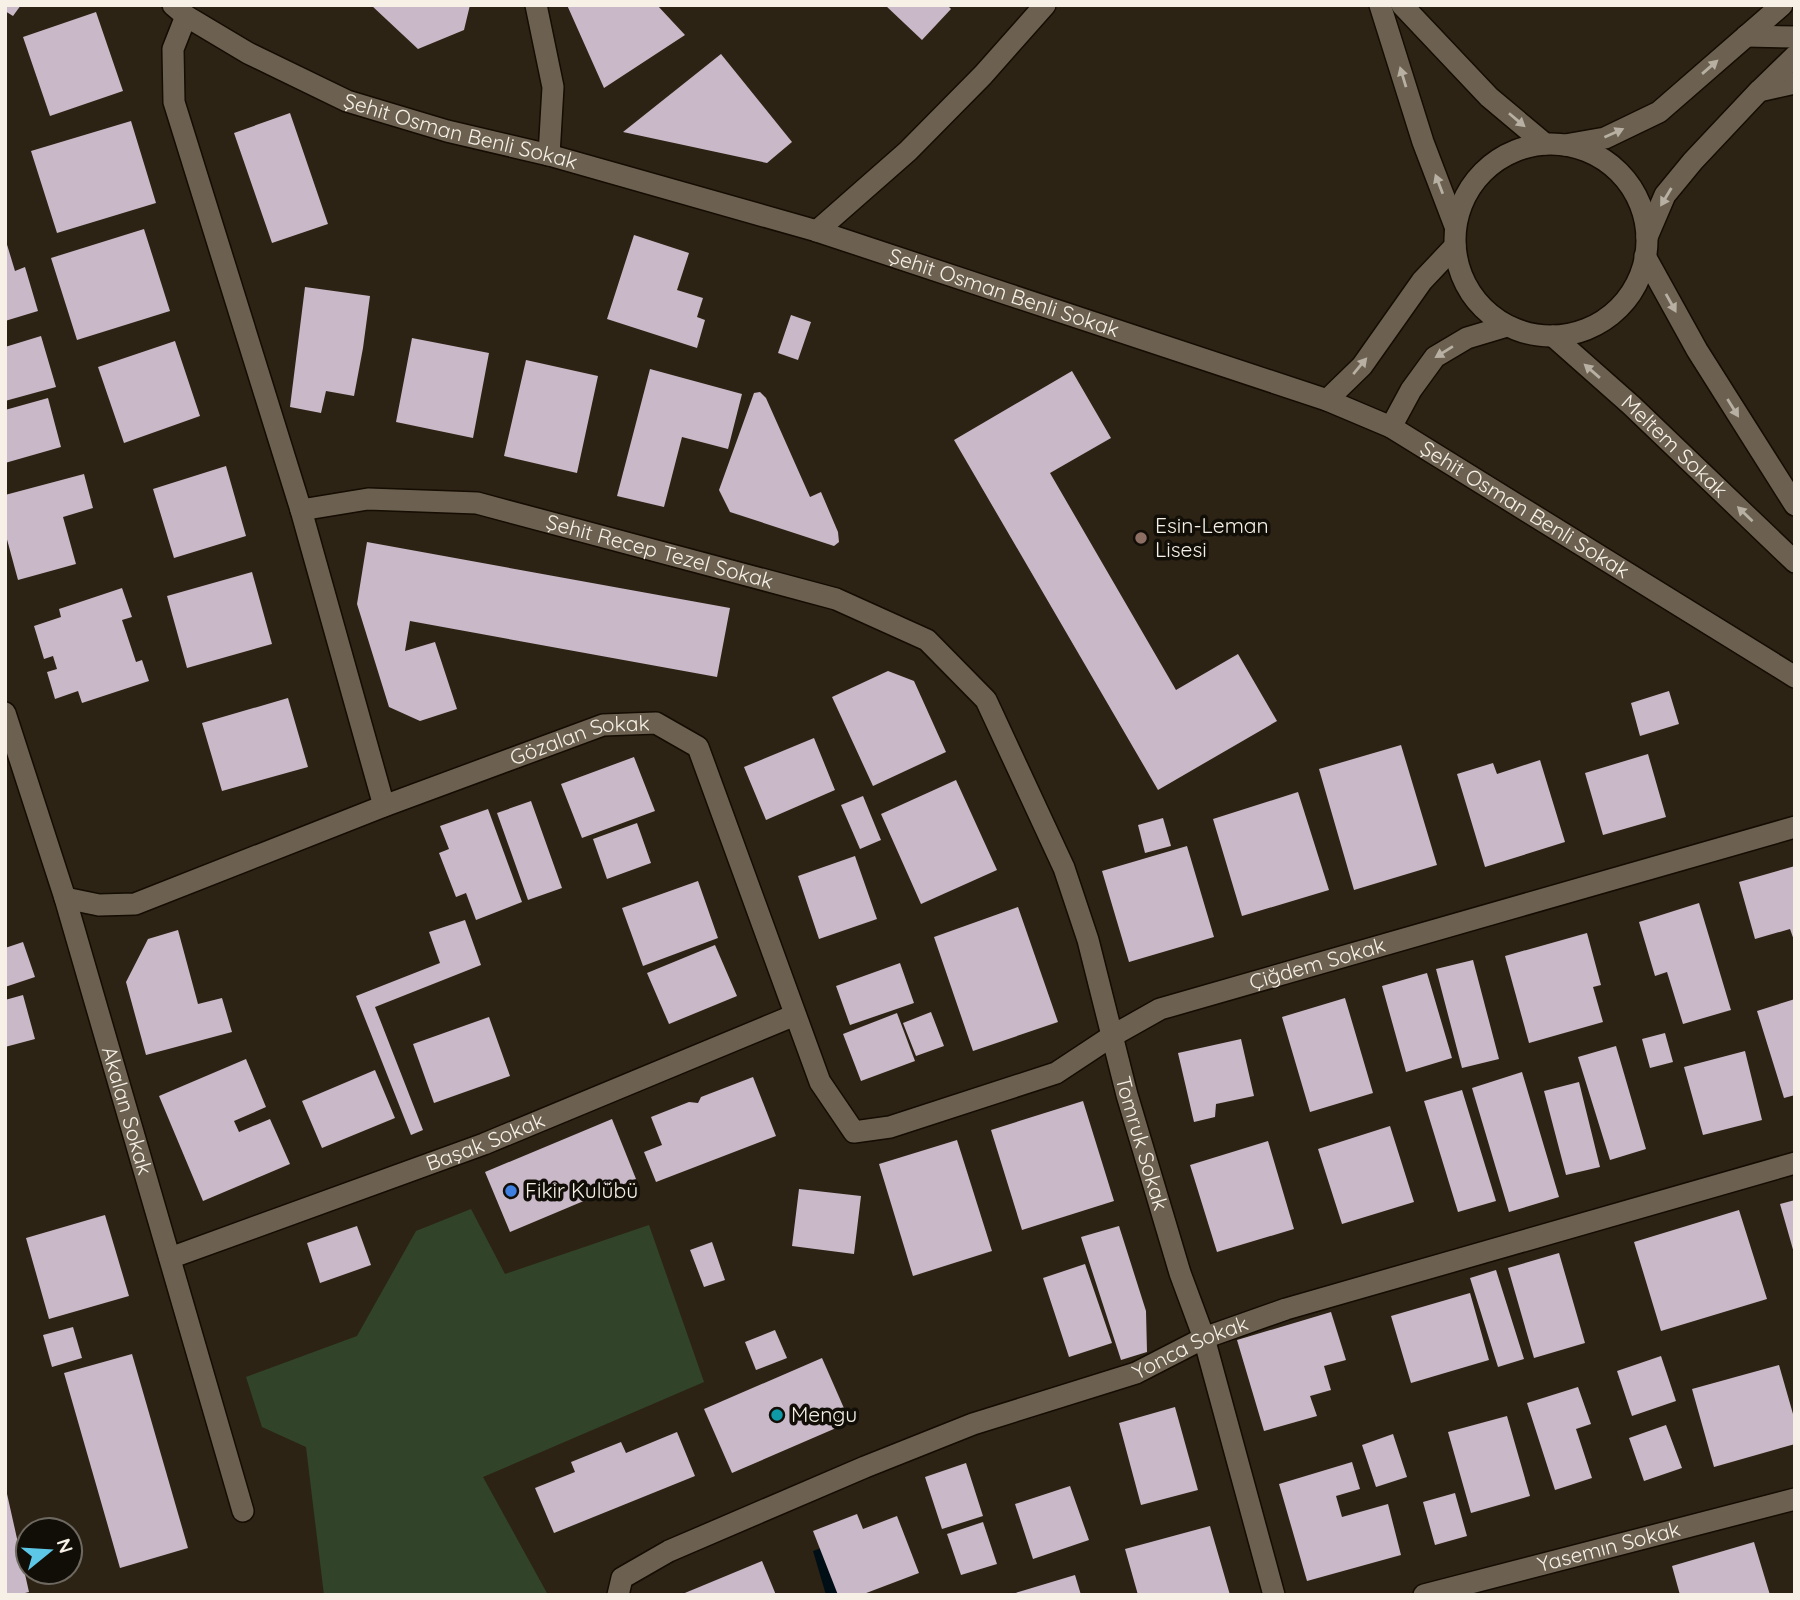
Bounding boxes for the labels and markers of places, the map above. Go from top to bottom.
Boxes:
place label: Esin-Leman Lisesi [1155,512,1269,562]
marker: Esin-Leman Lisesi [1133,530,1149,546]
place label: Fikir Kulübü [525,1177,638,1203]
marker: Fikir Kulübü [503,1183,519,1199]
place label: Mengu [791,1401,857,1427]
marker: Mengu [769,1407,785,1423]

